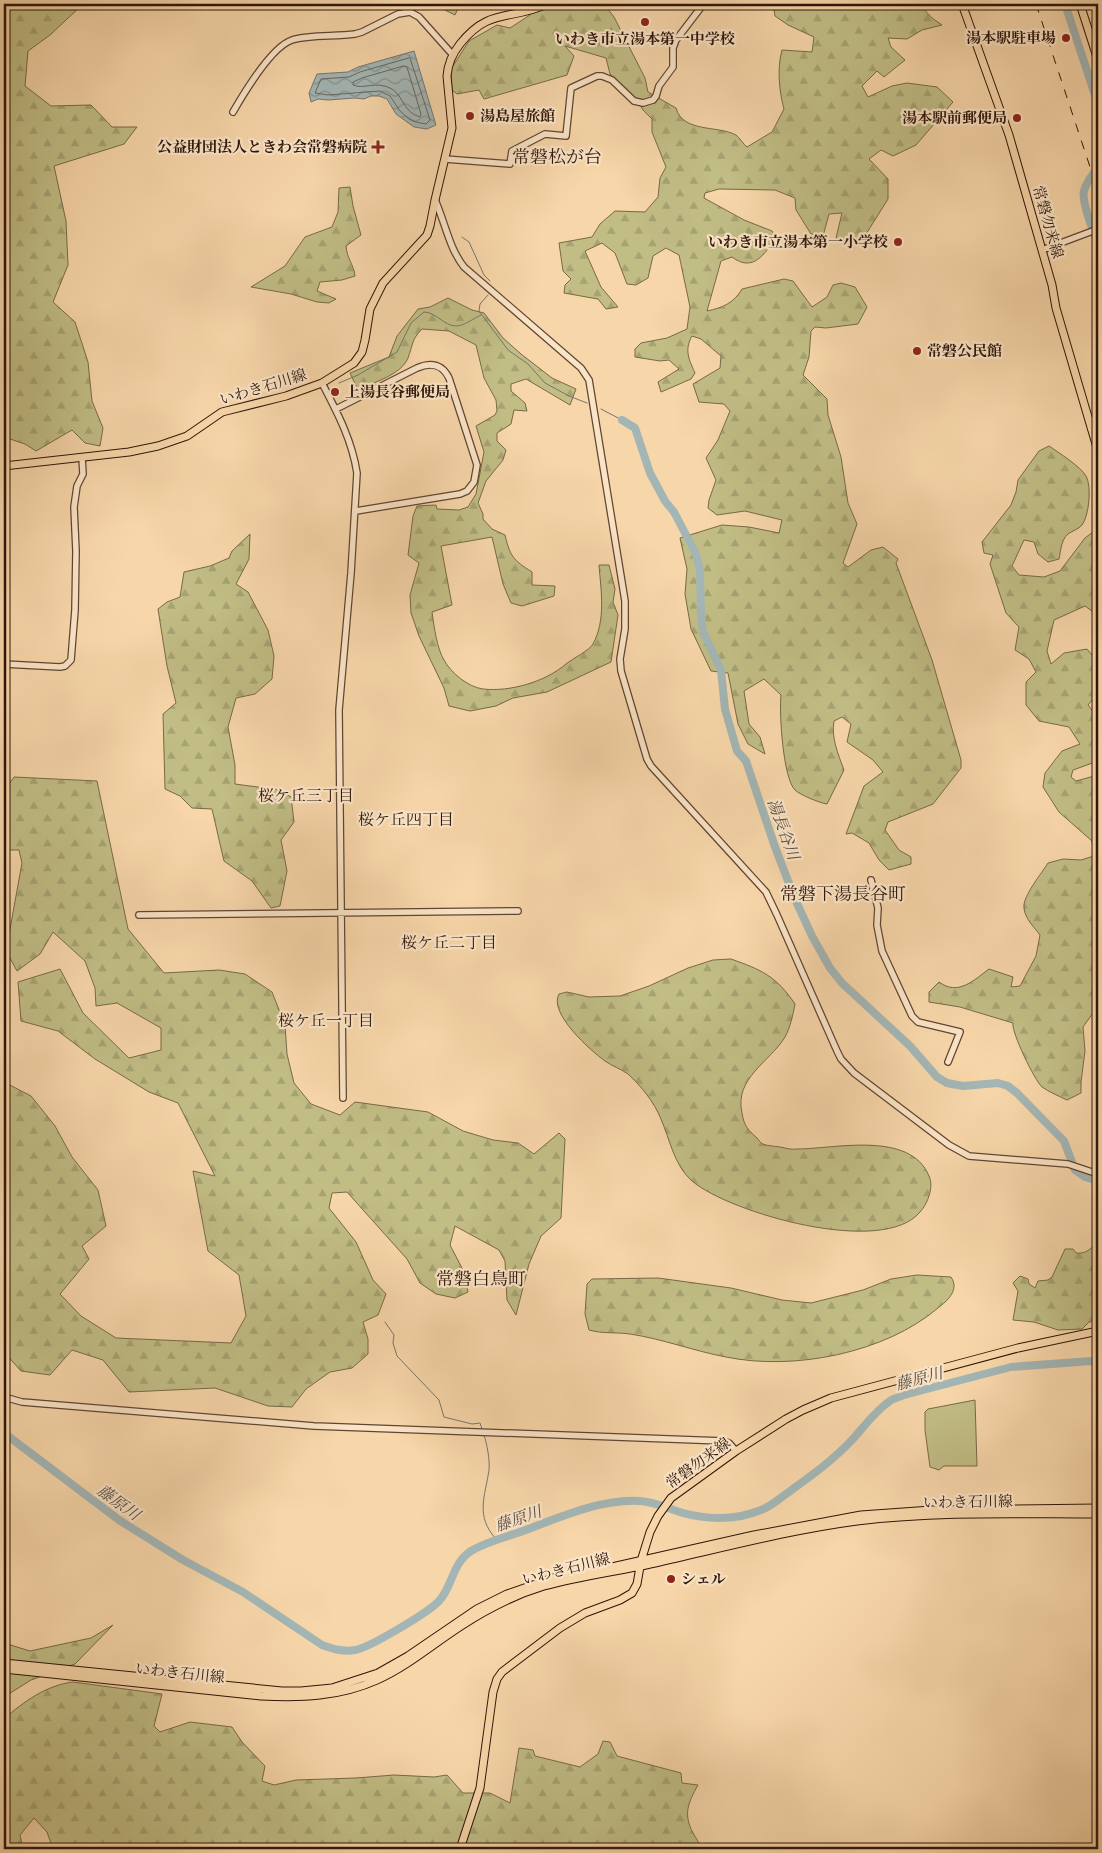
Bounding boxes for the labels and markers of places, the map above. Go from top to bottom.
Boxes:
marker: いわき市立湯本第一中学校 [639,16,651,28]
place label: 湯本駅駐車場 [966,29,1056,50]
place label: いわき市立湯本第一中学校 [555,30,735,51]
marker: 湯本駅駐車場 [1060,32,1072,44]
place label: 湯島屋旅館 [480,107,555,128]
place label: 湯本駅前郵便局 [902,109,1007,130]
marker: 湯島屋旅館 [464,110,476,122]
marker: 湯本駅前郵便局 [1011,112,1023,124]
place label: 公益財団法人ときわ会常磐病院 [157,138,367,159]
marker: 公益財団法人ときわ会常磐病院 [371,140,385,154]
place label: いわき市立湯本第一小学校 [708,233,888,254]
marker: いわき市立湯本第一小学校 [892,236,904,248]
place label: 常磐公民館 [927,342,1002,363]
marker: 常磐公民館 [911,345,923,357]
place label: 上湯長谷郵便局 [345,383,450,404]
marker: 上湯長谷郵便局 [329,386,341,398]
place label: シェル [681,1570,726,1591]
marker: シェル [665,1573,677,1585]

